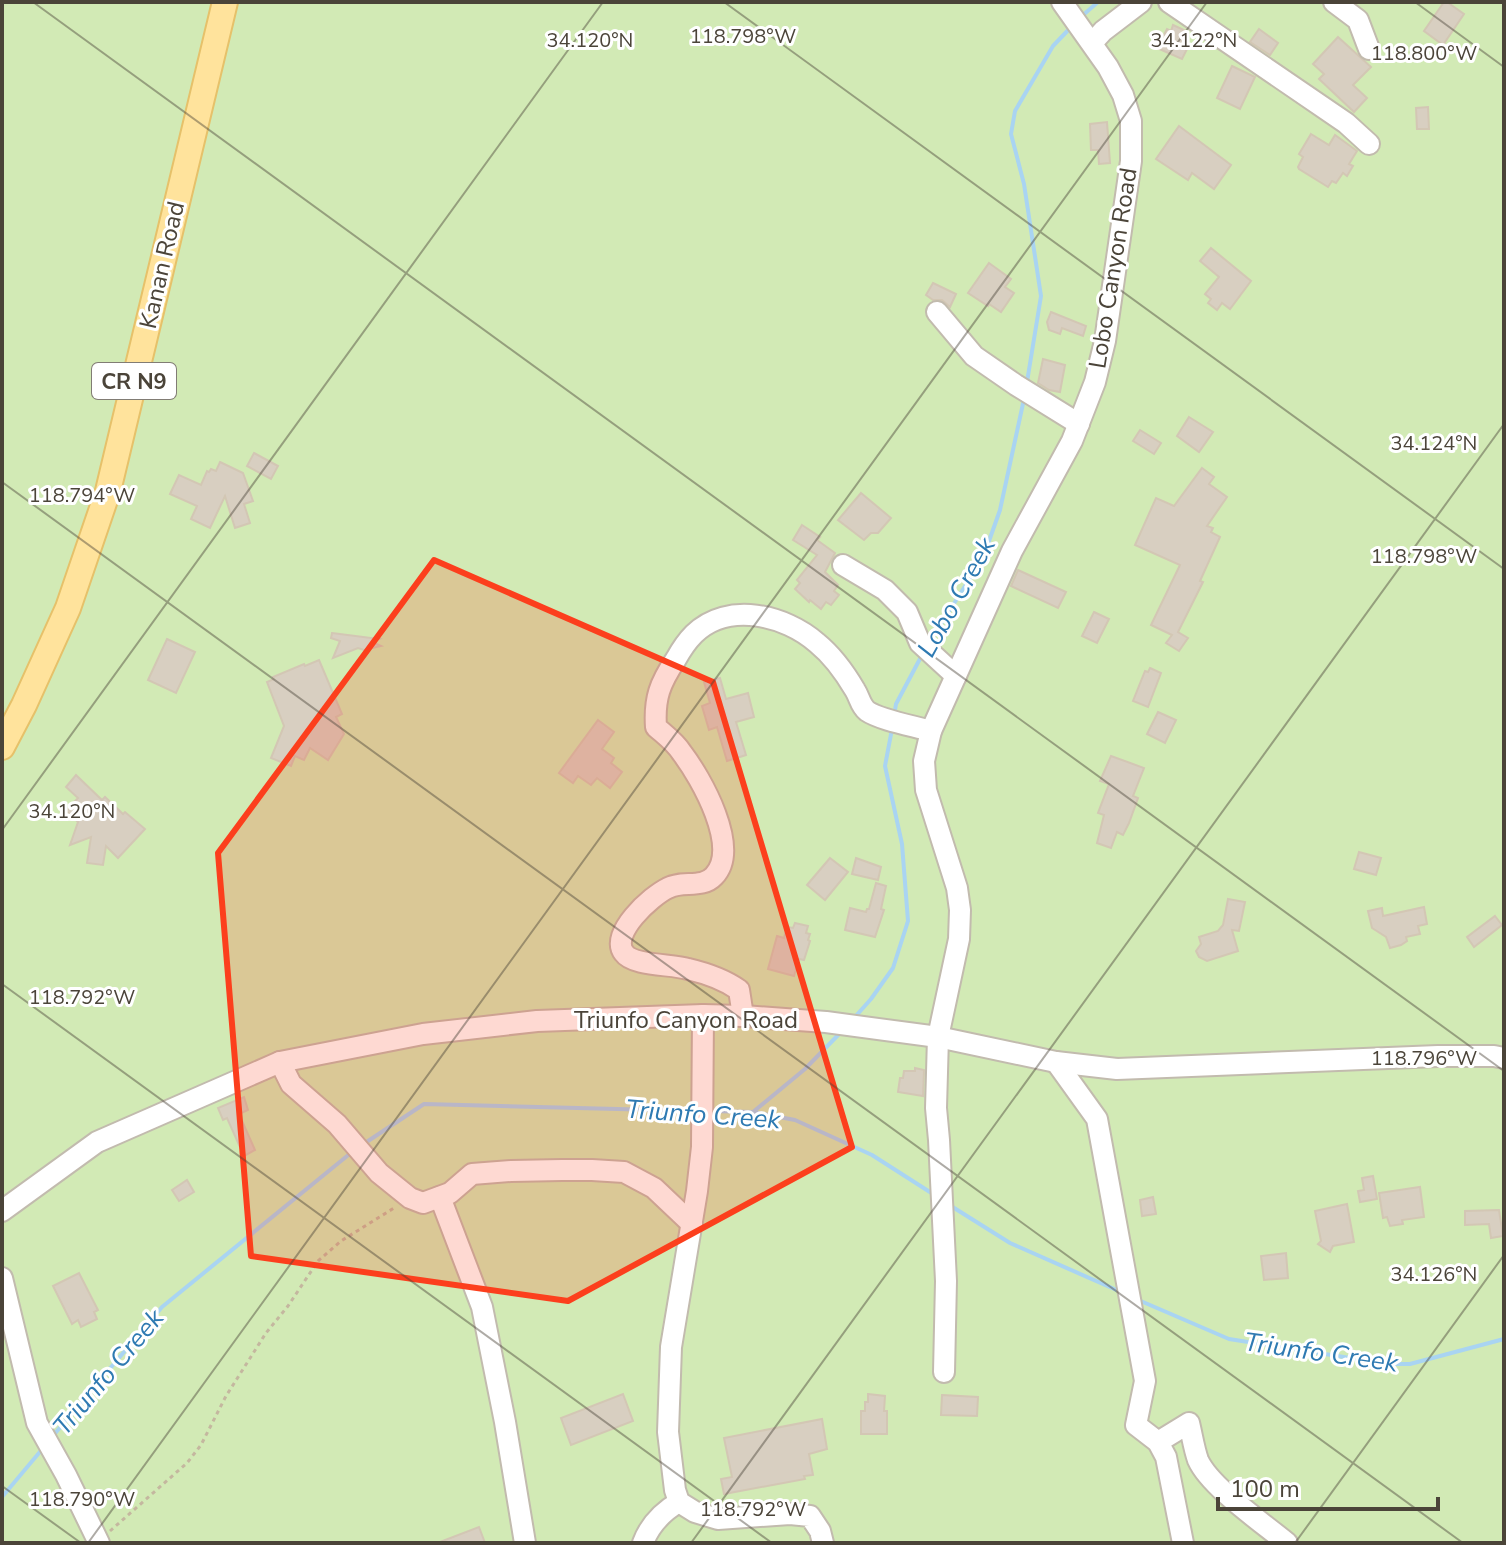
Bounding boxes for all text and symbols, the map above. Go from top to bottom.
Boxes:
text: 118.798°W [690,23,796,50]
text: 34.120°N [547,27,633,54]
text: 34.122°N [1151,27,1237,54]
text: 118.800°W [1371,40,1477,67]
street label: Lobo Canyon Road [1081,165,1145,371]
street label: Kanan Road [132,198,192,332]
road number: CR N9 [92,363,176,399]
text: 34.124°N [1391,430,1477,457]
text: 118.794°W [29,482,135,509]
water label: Lobo Creek [909,530,1004,663]
text: 118.798°W [1371,543,1477,570]
text: 34.120°N [29,798,115,825]
text: 118.792°W [29,984,135,1011]
street label: Triunfo Canyon Road [574,1004,798,1036]
text: 118.796°W [1371,1045,1477,1072]
water label: Triunfo Creek [624,1092,783,1137]
text: 34.126°N [1391,1261,1477,1288]
water label: Triunfo Creek [45,1301,172,1443]
water label: Triunfo Creek [1242,1324,1401,1381]
scale bar [1218,1461,1438,1511]
text: 100 m [1230,1473,1300,1505]
text: 118.790°W [29,1486,135,1513]
text: 118.792°W [700,1496,806,1523]

